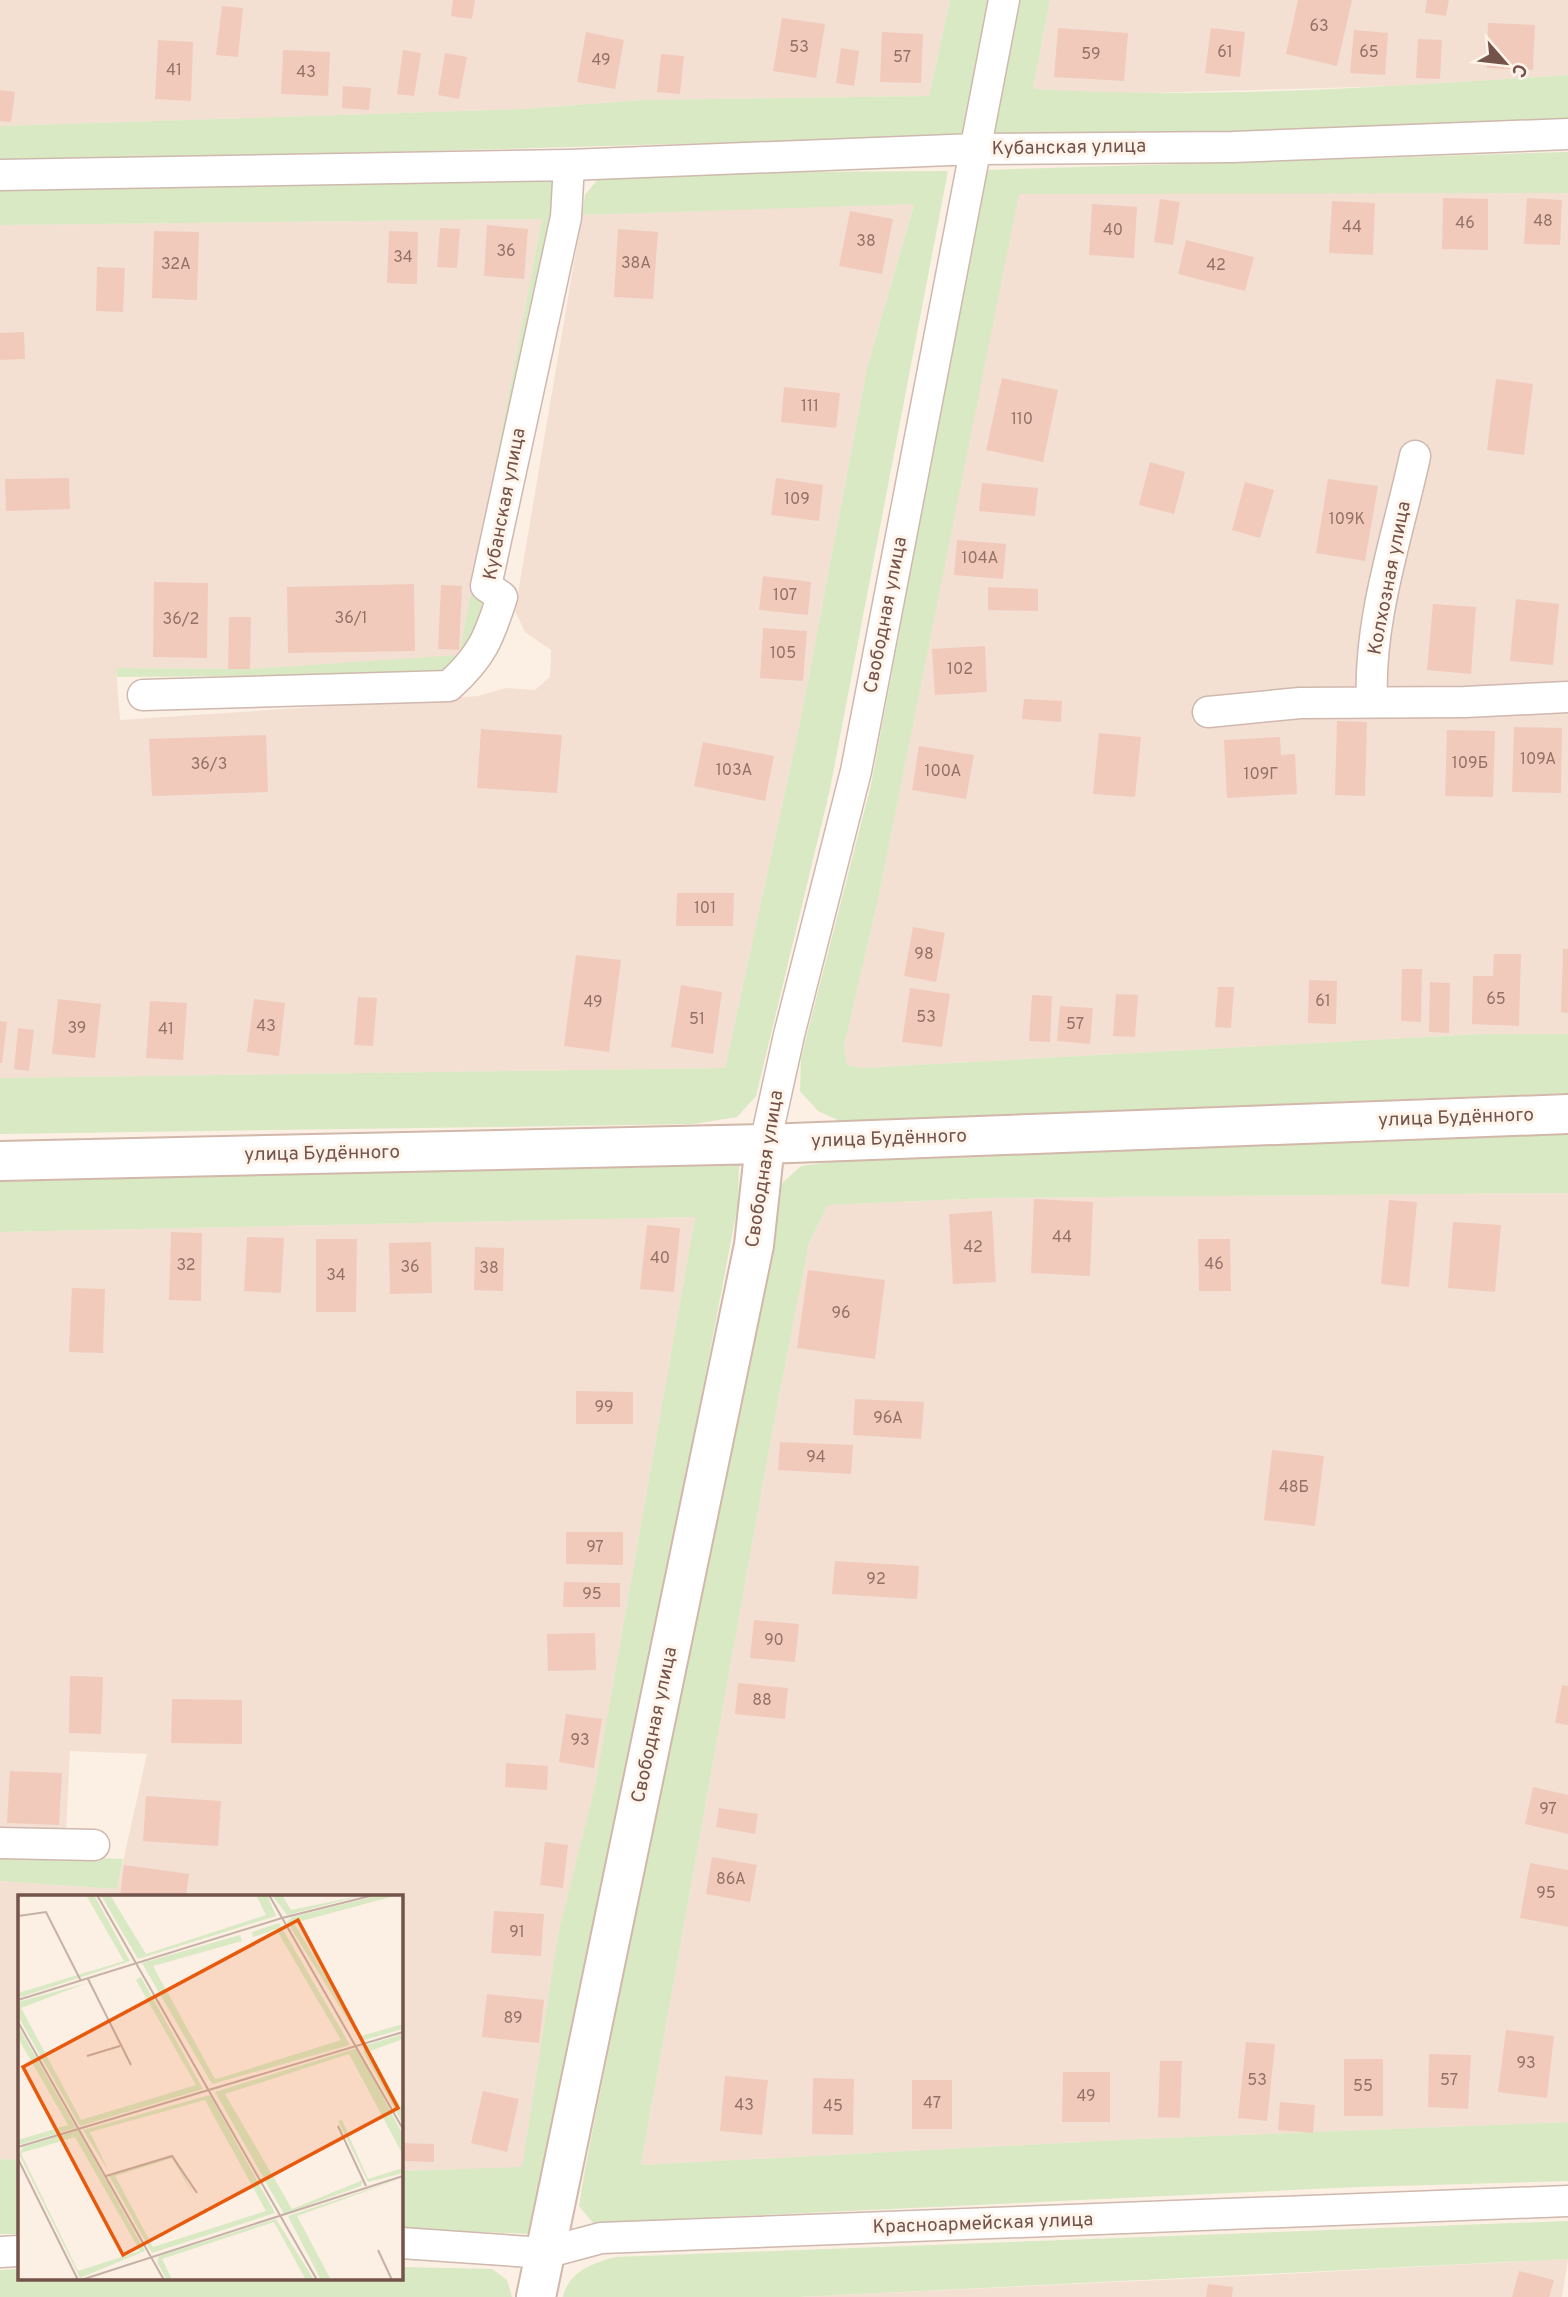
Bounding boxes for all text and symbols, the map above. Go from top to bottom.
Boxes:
house number: 63 [1309,17,1329,37]
north arrow [1470,28,1540,98]
house number: 53 [789,38,809,58]
house number: 61 [1217,43,1233,63]
house number: 65 [1359,43,1379,63]
house number: 59 [1081,45,1101,65]
house number: 57 [893,48,911,68]
house number: 49 [591,51,611,71]
text: С [1505,59,1532,81]
house number: 41 [166,61,182,81]
house number: 43 [296,63,316,83]
street label: Кубанская улица [992,135,1146,161]
house number: 48 [1533,212,1553,232]
house number: 46 [1455,214,1475,234]
house number: 44 [1342,218,1362,238]
house number: 40 [1103,221,1123,241]
house number: 38 [856,232,876,252]
house number: 36 [496,242,516,262]
house number: 34 [393,248,413,268]
house number: 38А [621,254,651,274]
house number: 32А [161,255,191,275]
house number: 42 [1206,256,1226,276]
house number: 111 [801,397,819,417]
house number: 110 [1011,410,1033,430]
street label: Кубанская улица [478,426,532,582]
house number: 109 [784,490,810,510]
street label: Колхозная улица [1363,499,1417,657]
house number: 109К [1329,510,1365,530]
street label: Свободная улица [859,535,913,695]
house number: 104А [962,549,999,569]
house number: 107 [773,586,797,606]
house number: 36/1 [335,609,368,629]
house number: 36/2 [163,610,199,630]
house number: 105 [770,644,796,664]
house number: 102 [947,660,973,680]
house number: 109А [1520,750,1556,770]
house number: 109Б [1452,754,1488,774]
house number: 36/3 [191,755,227,775]
house number: 103А [716,761,752,781]
house number: 100А [925,762,962,782]
house number: 109Г [1244,765,1278,785]
house number: 101 [694,899,716,919]
house number: 98 [914,945,934,965]
house number: 65 [1486,990,1506,1010]
house number: 61 [1315,992,1331,1012]
house number: 49 [583,993,603,1013]
house number: 53 [916,1008,936,1028]
house number: 51 [689,1010,705,1030]
house number: 57 [1066,1015,1084,1035]
house number: 43 [256,1017,276,1037]
house number: 39 [68,1019,86,1039]
house number: 41 [158,1020,174,1040]
street label: Свободная улица [741,1089,789,1249]
street label: улица Будённого [1378,1103,1534,1133]
street label: улица Будённого [811,1124,967,1154]
street label: улица Будённого [244,1141,400,1167]
house number: 44 [1052,1228,1072,1248]
house number: 42 [963,1238,983,1258]
house number: 40 [650,1249,670,1269]
house number: 46 [1204,1255,1224,1275]
house number: 32 [176,1256,196,1276]
house number: 36 [400,1258,420,1278]
house number: 38 [479,1259,499,1279]
house number: 34 [326,1266,346,1286]
house number: 96 [831,1304,851,1324]
house number: 99 [594,1398,614,1418]
house number: 96А [873,1409,903,1429]
house number: 94 [806,1448,826,1468]
house number: 48Б [1279,1478,1309,1498]
house number: 97 [586,1538,604,1558]
house number: 92 [866,1570,886,1590]
house number: 95 [582,1585,602,1605]
house number: 90 [764,1631,784,1651]
street label: Свободная улица [627,1645,683,1805]
house number: 88 [752,1691,772,1711]
house number: 93 [570,1731,590,1751]
house number: 97 [1539,1800,1557,1820]
house number: 86А [716,1870,746,1890]
house number: 95 [1536,1884,1556,1904]
inset map [18,1895,402,2280]
house number: 91 [509,1923,525,1943]
house number: 89 [503,2009,523,2029]
house number: 93 [1516,2054,1536,2074]
house number: 53 [1247,2071,1267,2091]
house number: 57 [1440,2071,1458,2091]
house number: 55 [1353,2077,1373,2097]
house number: 49 [1076,2087,1096,2107]
house number: 47 [923,2094,941,2114]
house number: 43 [734,2096,754,2116]
house number: 45 [823,2097,843,2117]
street label: Красноармейская улица [872,2208,1094,2240]

